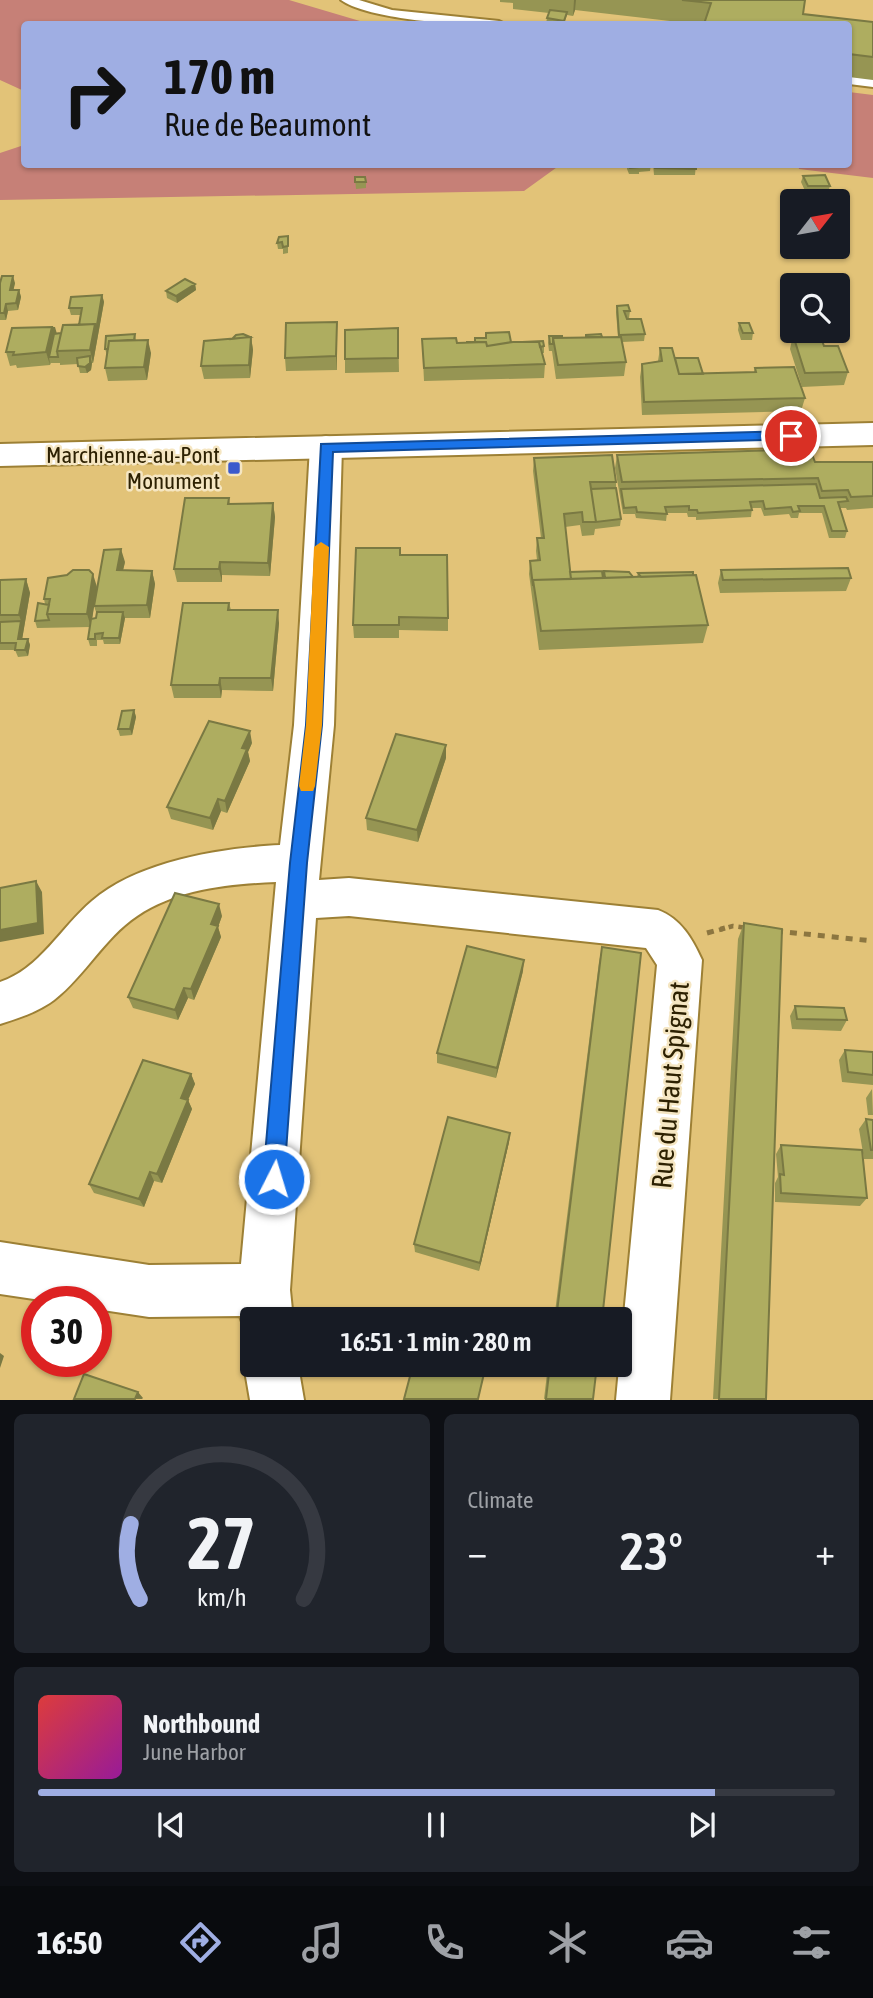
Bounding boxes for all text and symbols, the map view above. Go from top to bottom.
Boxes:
text: 170 m [164,48,275,104]
icon: right [49,49,140,140]
text: Rue de Beaumont [164,106,371,143]
north arrow [780,189,850,259]
map controls [780,189,850,343]
button: search [780,273,850,343]
pin [761,406,821,466]
icon: arrive [772,417,810,455]
place label: Marchienne-au-Pont Monument [46,442,220,494]
marker: Marchienne-au-Pont Monument [226,460,242,476]
street label: Rue du Haut Spignat [645,980,695,1190]
position arrow [237,1142,311,1216]
speed limit sign: 30 [21,1286,112,1377]
text: 16:51 · 1 min · 280 m [341,1327,531,1357]
text: Climate [468,1487,533,1513]
text: 27 [188,1502,256,1585]
text: 23° [620,1521,683,1581]
text: − [468,1530,487,1573]
text: + [815,1530,835,1573]
text: km/h [197,1583,247,1611]
text: Northbound [143,1709,260,1739]
text: June Harbor [143,1739,246,1765]
icon: previous [152,1806,190,1844]
icon: pause [417,1806,455,1844]
icon: next [683,1806,721,1844]
icon: directions [176,1918,225,1967]
icon: music [298,1918,347,1967]
icon: phone [420,1918,469,1967]
icon: climate [543,1918,592,1967]
icon: car [665,1918,714,1967]
icon: filters [787,1918,836,1967]
text: 16:50 [37,1924,103,1961]

